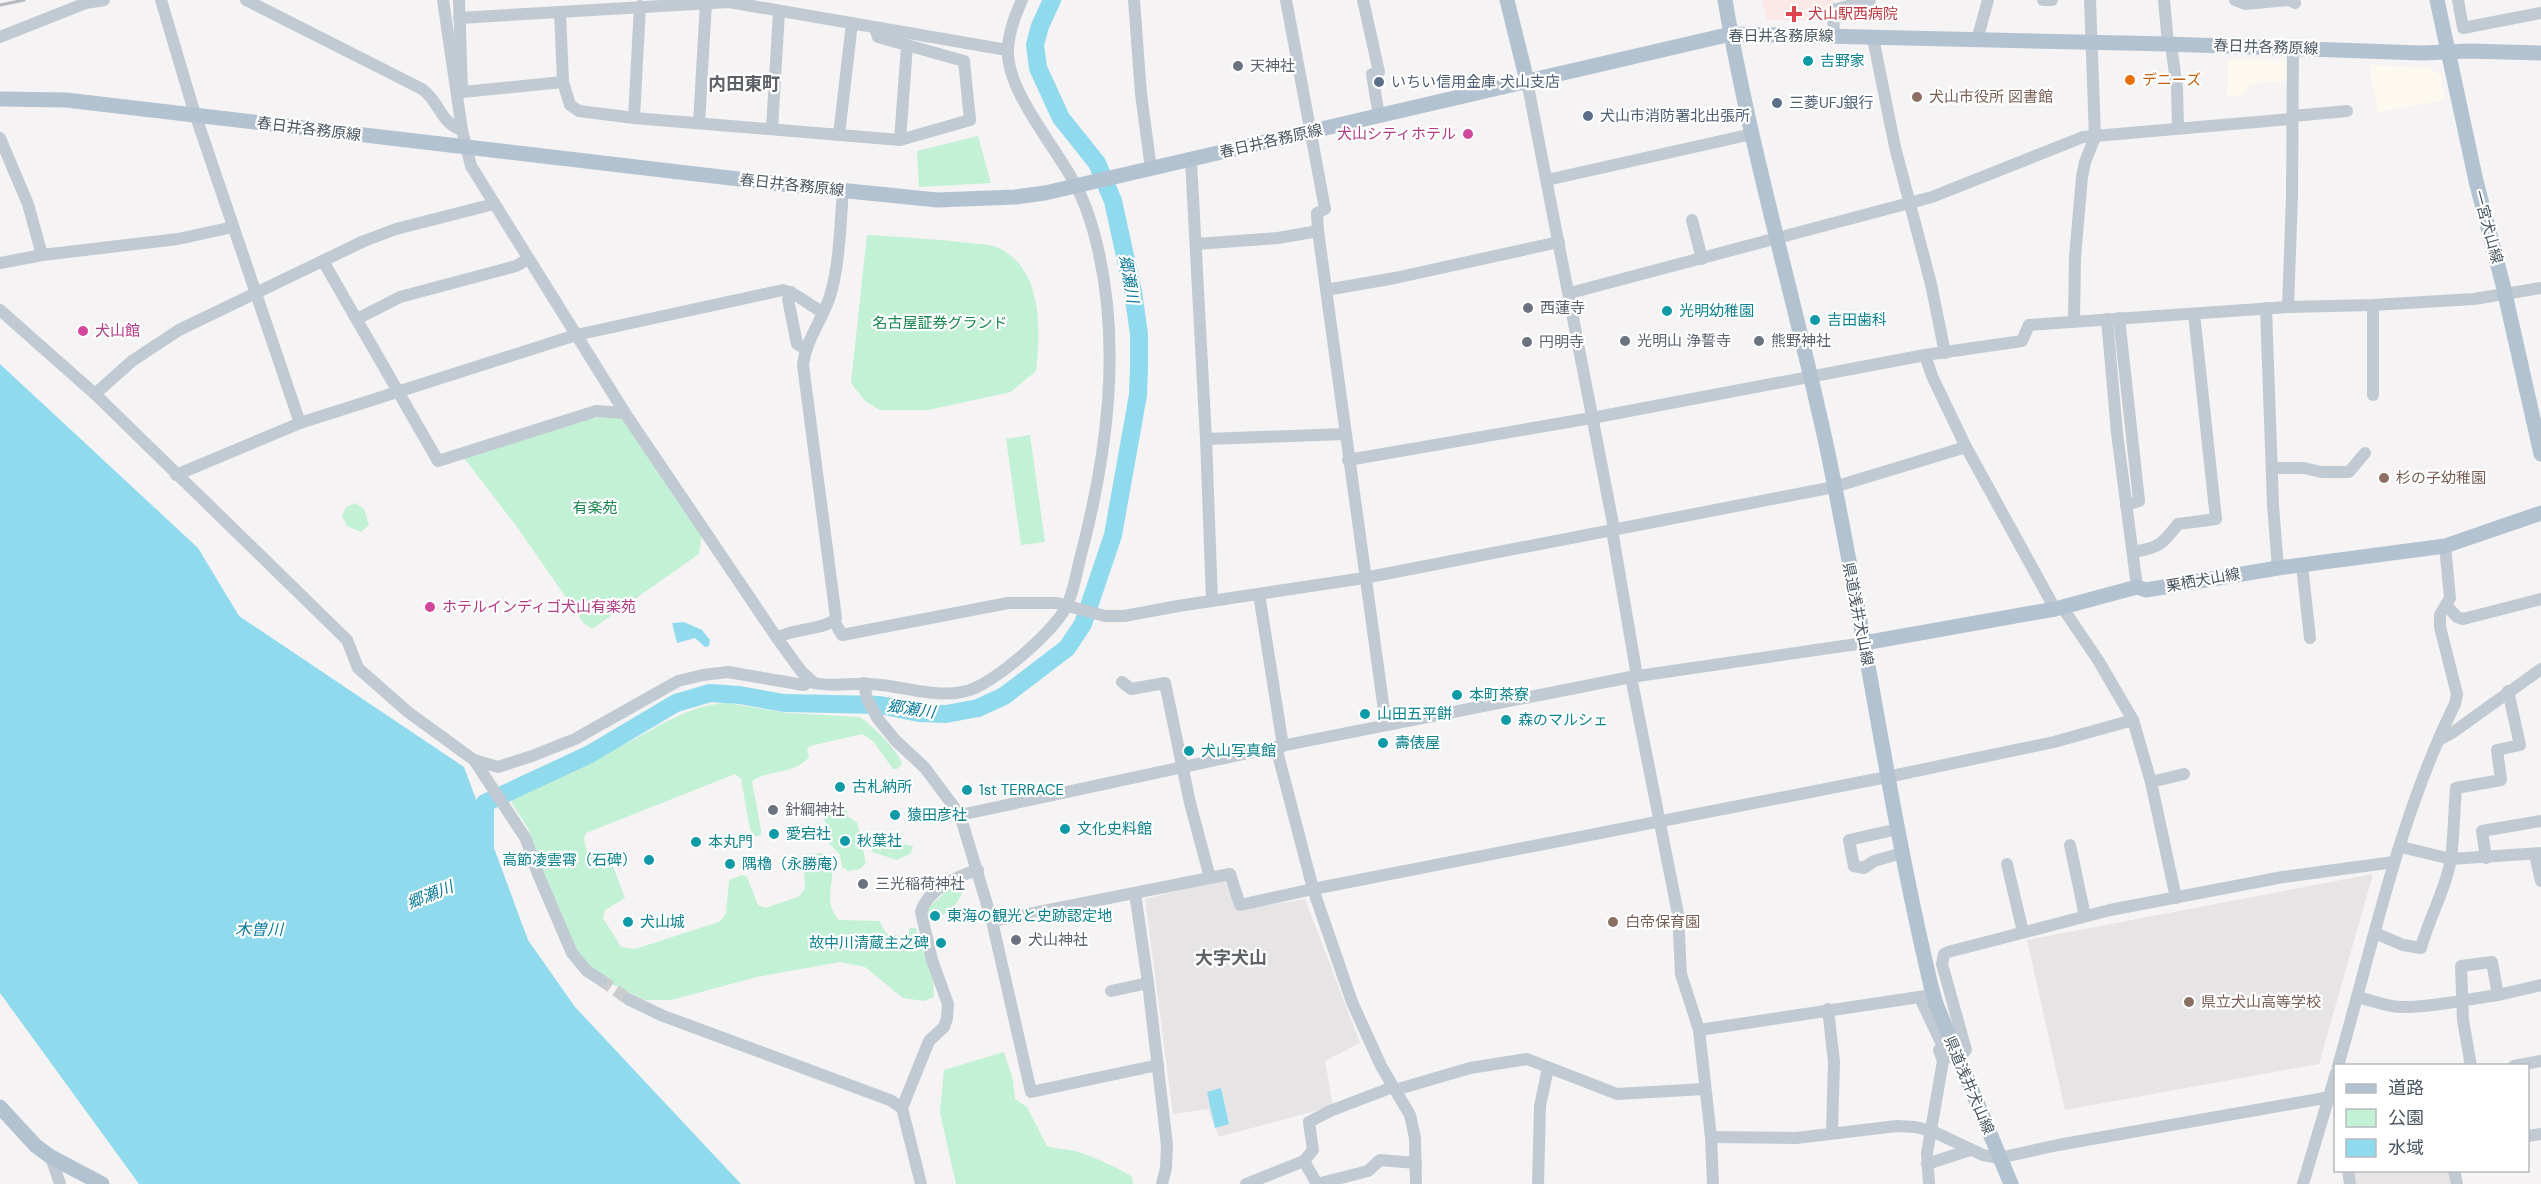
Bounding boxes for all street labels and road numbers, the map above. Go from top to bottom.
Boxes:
street label: 春日井各務原線 [1728,26,1834,46]
street label: 春日井各務原線 [2213,35,2319,59]
street label: 春日井各務原線 [256,113,362,145]
street label: 春日井各務原線 [1218,119,1324,163]
street label: 春日井各務原線 [739,170,845,200]
street label: 一宮犬山線 [2469,188,2507,266]
street label: 県道浅井犬山線 [1838,561,1878,667]
street label: 栗栖犬山線 [2164,564,2242,596]
street label: 県道浅井犬山線 [1939,1033,1999,1137]

